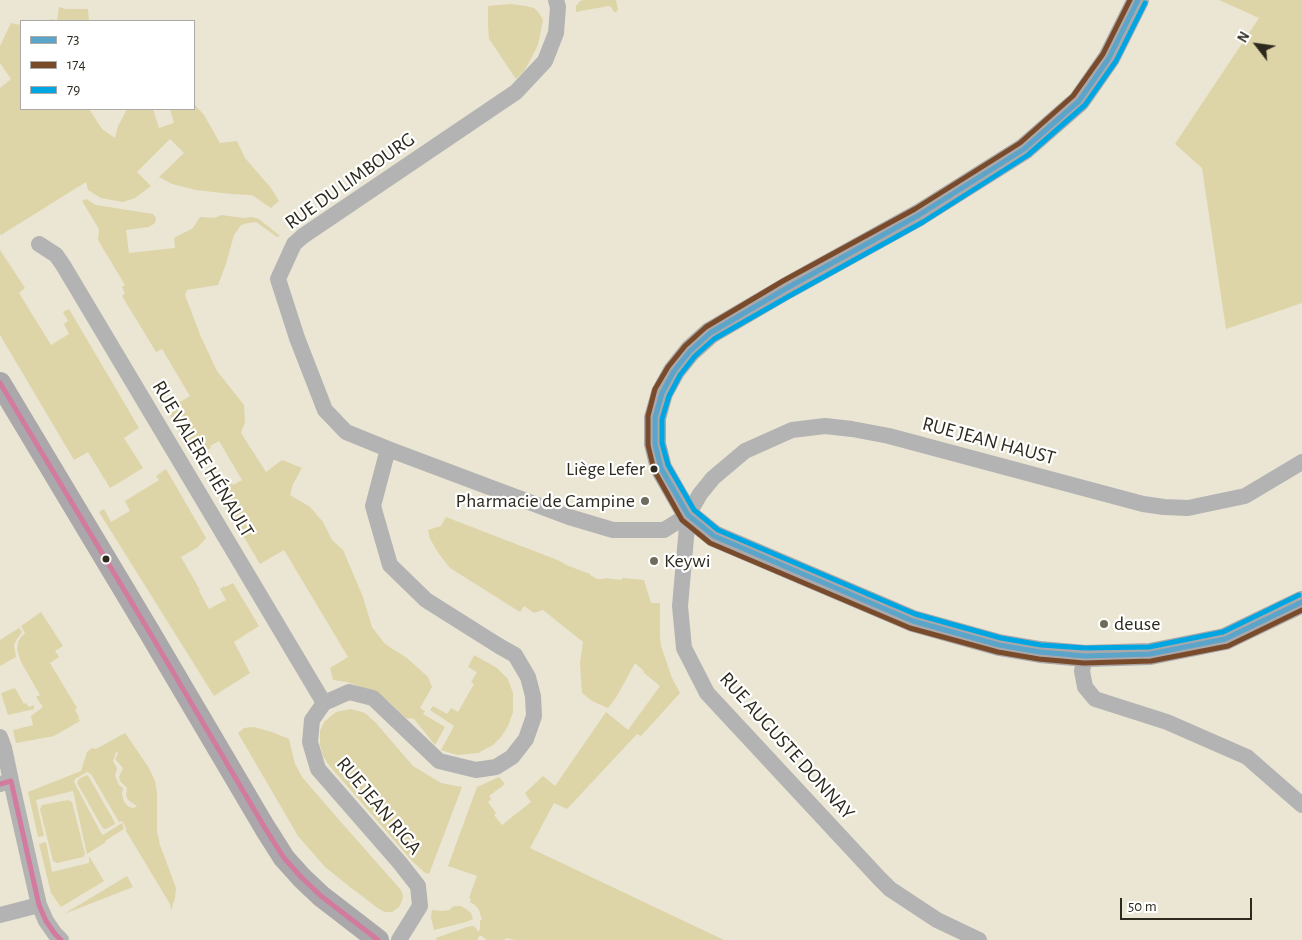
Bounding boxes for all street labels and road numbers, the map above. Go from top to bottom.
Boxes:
street label: RUE DU LIMBOURG [280,127,420,235]
street label: RUE VALÈRE HÉNAULT [147,376,259,542]
street label: RUE JEAN HAUST [920,412,1058,470]
street label: RUE AUGUSTE DONNAY [714,667,860,825]
street label: RUE JEAN RIGA [331,752,427,860]

